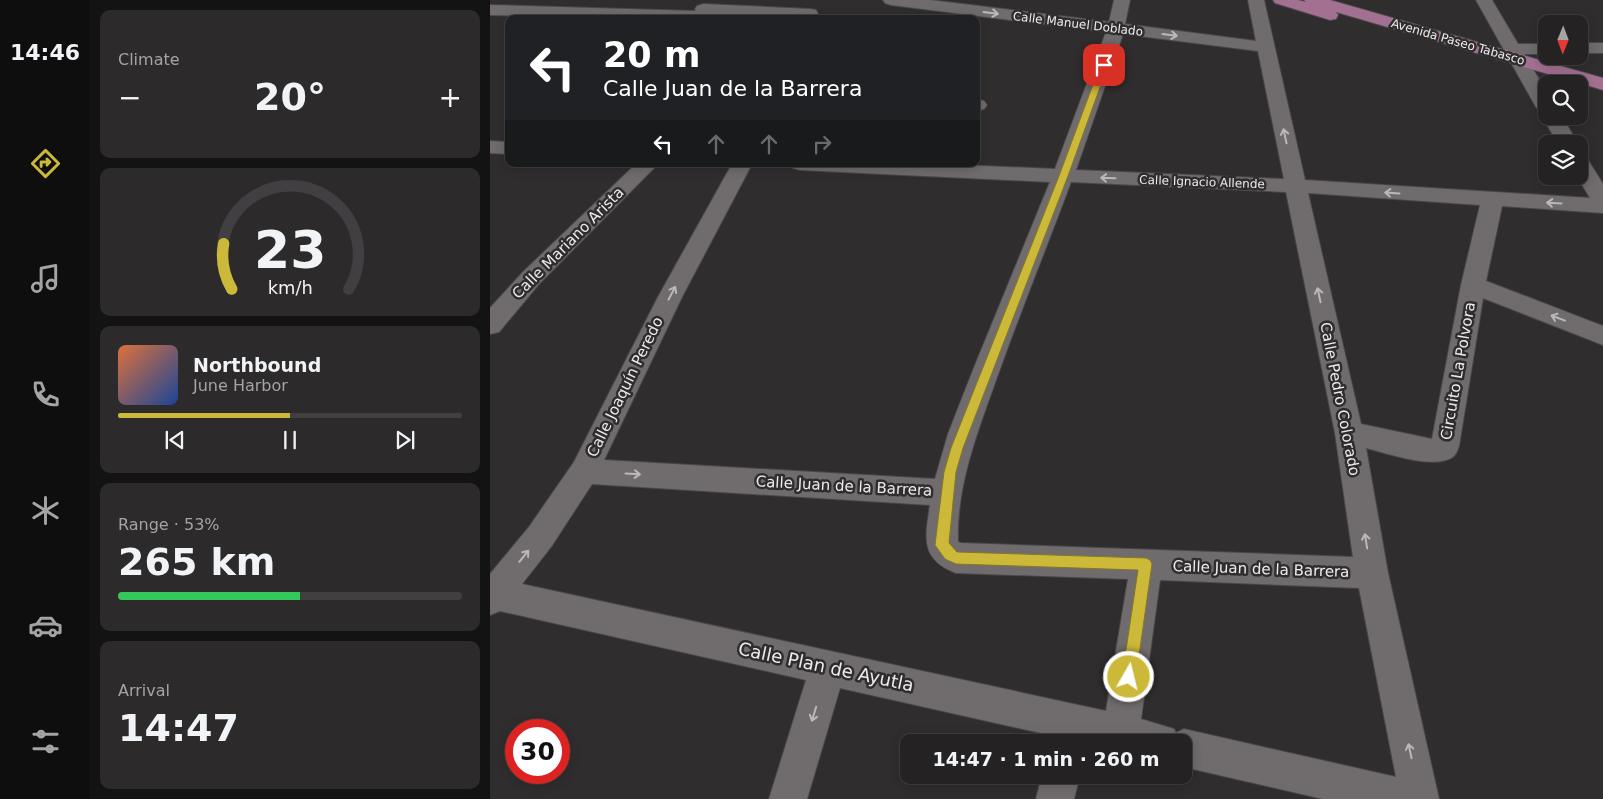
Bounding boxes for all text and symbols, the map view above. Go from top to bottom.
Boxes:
one-way arrow [983,8,999,18]
street label: Calle Manuel Doblado [1012,9,1144,39]
north arrow [1538,15,1588,65]
map controls [1538,15,1588,185]
street label: Avenida Paseo Tabasco [1390,16,1526,68]
one-way arrow [1161,31,1177,41]
icon: left [520,35,585,100]
text: 20 m [603,35,700,75]
text: 14:46 [10,40,80,65]
pin [1083,44,1125,86]
text: Climate [118,50,180,69]
icon: arrive [1090,51,1118,79]
text: 20° [254,75,326,119]
button: search [1538,75,1588,125]
text: Calle Juan de la Barrera [603,76,862,101]
text: − [118,81,141,114]
text: + [439,81,462,114]
one-way arrow [1280,129,1289,145]
icon: left [649,130,677,158]
icon: ahead [702,130,730,158]
icon: ahead [755,130,783,158]
icon: right [808,130,836,158]
button: layers [1538,135,1588,185]
icon: directions [28,146,63,181]
street label: Calle Ignacio Allende [1139,173,1265,191]
one-way arrow [1100,174,1116,183]
street label: Calle Mariano Arista [508,183,628,303]
one-way arrow [1384,188,1400,198]
one-way arrow [1547,199,1563,208]
text: 23 [254,220,326,280]
icon: music [28,261,63,296]
text: km/h [267,277,313,298]
one-way arrow [668,286,677,301]
one-way arrow [1314,288,1323,304]
street label: Circuito La Polvora [1437,301,1479,441]
one-way arrow [1550,313,1566,322]
street label: Calle Joaquín Peredo [583,314,667,460]
street label: Calle Pedro Colorado [1316,321,1364,477]
text: Northbound [193,354,321,376]
text: June Harbor [193,376,288,395]
icon: phone [28,377,63,412]
icon: previous [161,426,189,454]
icon: pause [276,426,304,454]
icon: next [391,426,419,454]
one-way arrow [624,469,640,478]
street label: Calle Juan de la Barrera [755,472,933,500]
icon: climate [28,493,63,528]
text: Range · 53% [118,515,220,534]
one-way arrow [1361,533,1371,549]
text: 265 km [118,540,275,584]
one-way arrow [519,550,530,563]
street label: Calle Juan de la Barrera [1172,557,1350,581]
icon: car [28,608,63,643]
street label: Calle Plan de Ayutla [736,638,916,695]
position arrow [1102,650,1154,702]
text: Arrival [118,681,170,700]
text: 14:47 [118,706,239,750]
one-way arrow [808,706,818,722]
speed limit sign: 30 [505,719,570,784]
icon: filters [28,724,63,759]
one-way arrow [1405,744,1414,760]
text: 14:47 · 1 min · 260 m [932,748,1160,770]

